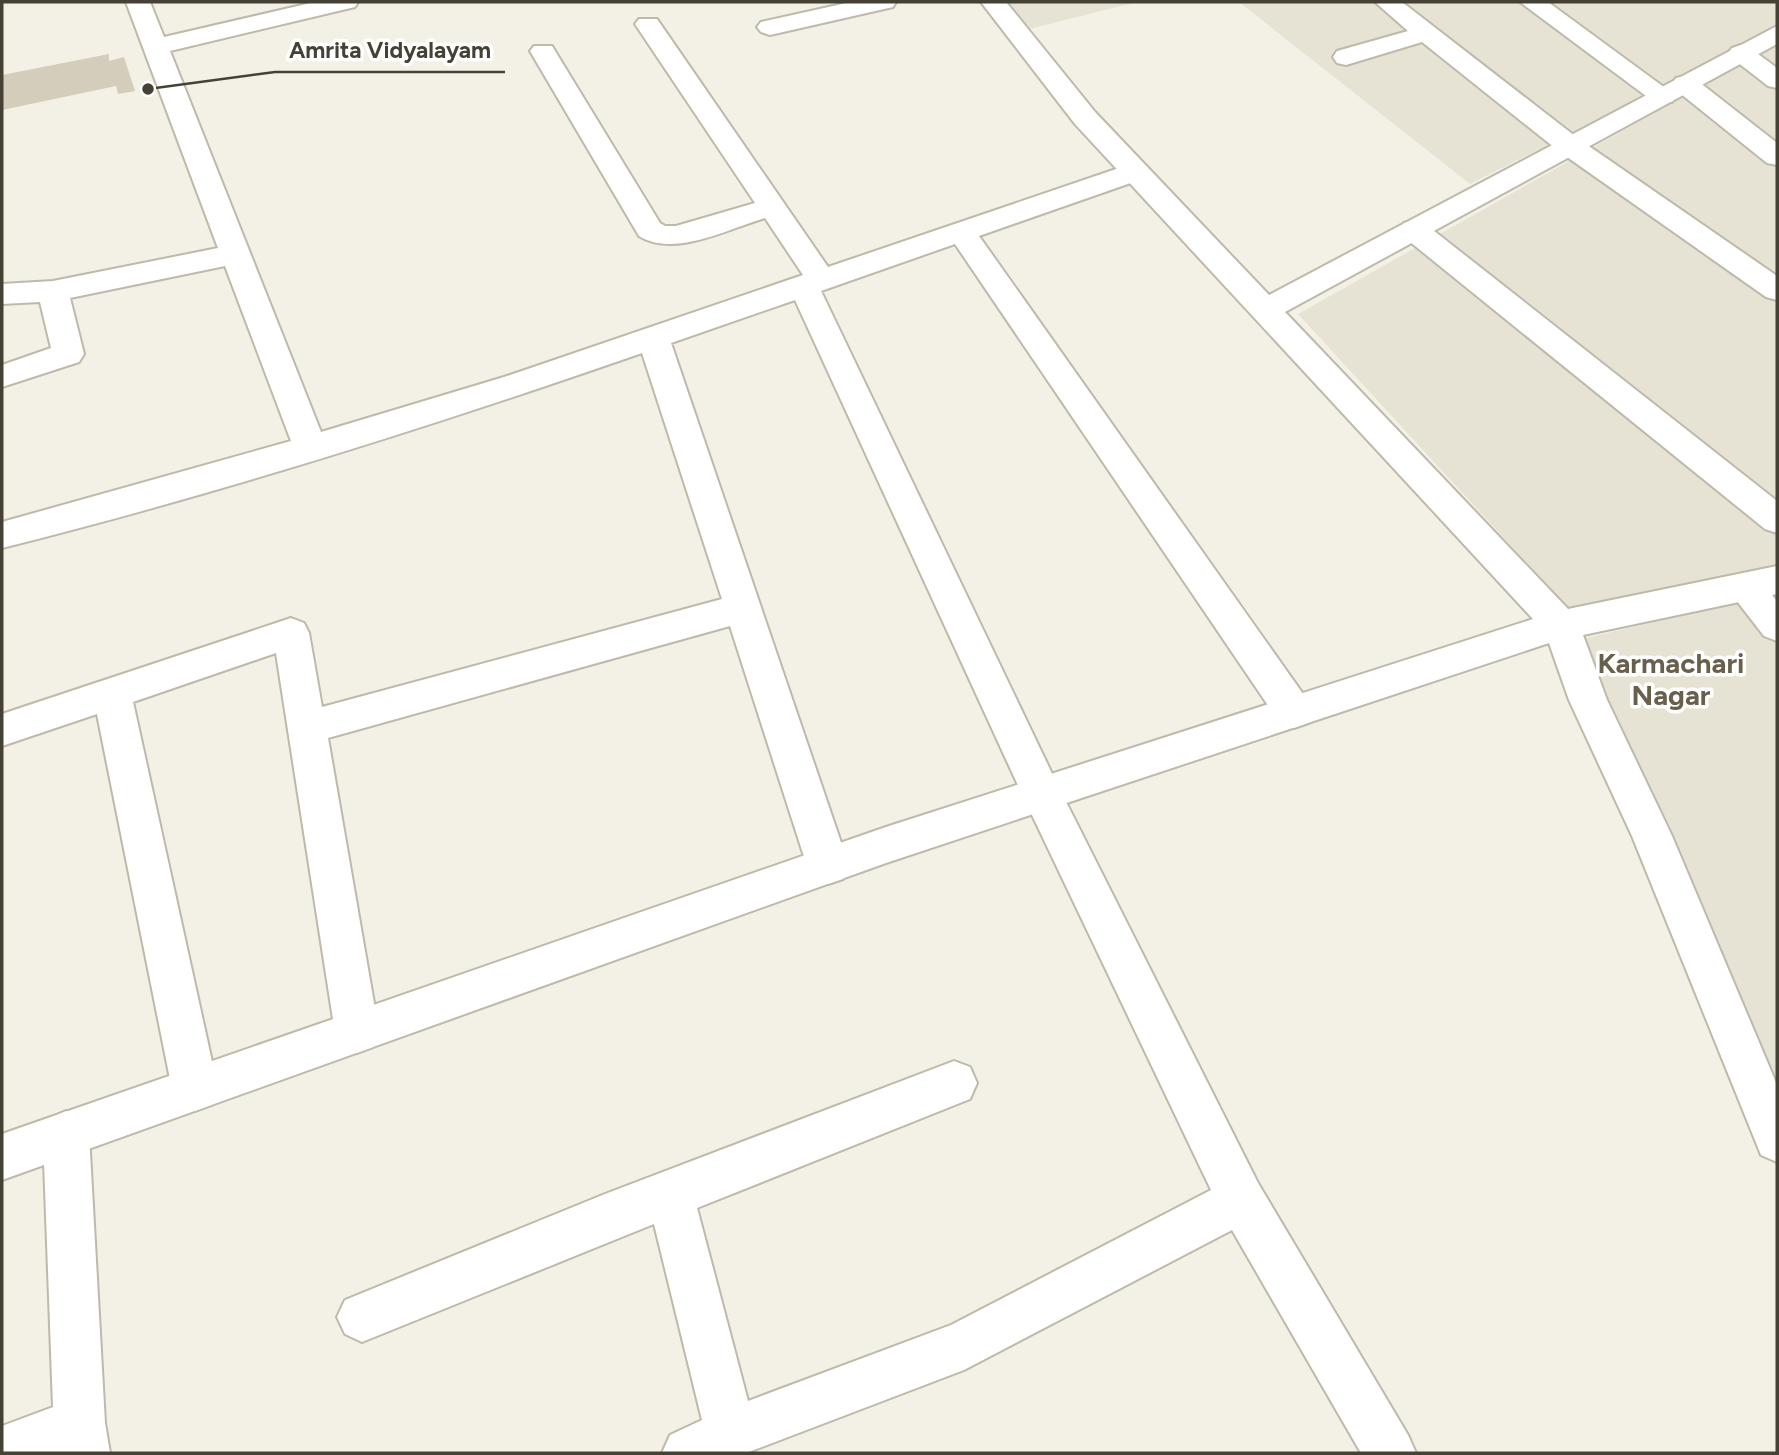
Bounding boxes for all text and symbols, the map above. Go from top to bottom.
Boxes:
callout: Amrita Vidyalayam [275,28,505,72]
text: Amrita Vidyalayam [289,36,491,64]
district label: Karmachari Nagar [1598,646,1744,712]

